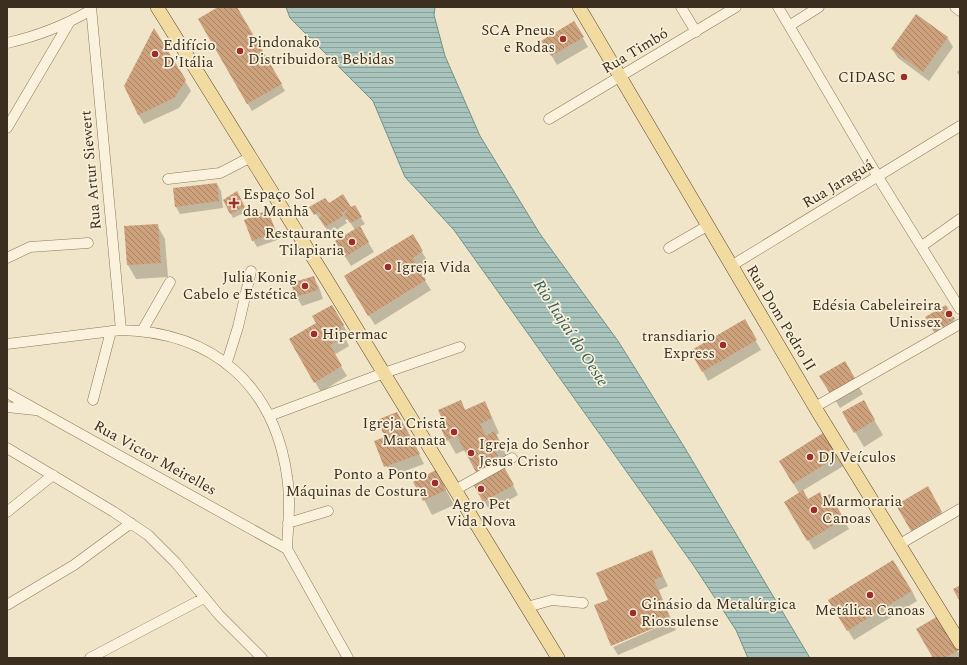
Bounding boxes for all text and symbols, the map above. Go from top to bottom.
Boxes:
place label: SCA Pneus e Rodas [481,19,555,59]
street label: Rua Timbó [598,22,672,80]
place label: Pindonako Distribuidora Bebidas [248,31,395,71]
place label: Edifício D'Itália [163,34,216,74]
marker: SCA Pneus e Rodas [558,34,568,44]
marker: Pindonako Distribuidora Bebidas [235,46,245,56]
marker: Edifício D'Itália [150,49,160,59]
place label: CIDASC [838,66,896,89]
marker: CIDASC [899,72,909,82]
street label: Rua Artur Siewert [74,109,108,231]
street label: Rua Jaraguá [798,153,879,214]
place label: Espaço Sol da Manhã [243,183,315,223]
marker: Espaço Sol da Manhã [228,197,240,209]
place label: Restaurante Tilapiaria [265,222,345,262]
marker: Restaurante Tilapiaria [347,237,357,247]
place label: Igreja Vida [396,256,471,279]
street label: Rua Dom Pedro II [740,261,822,375]
marker: Igreja Vida [383,262,393,272]
place label: Julia Konig Cabelo e Estética [183,266,298,306]
water label: Rio Itajaí do Oeste [527,275,615,391]
marker: Julia Konig Cabelo e Estética [300,281,310,291]
place label: Edésia Cabeleireira Unissex [812,294,942,334]
marker: Edésia Cabeleireira Unissex [944,309,954,319]
place label: Hipermac [322,323,388,346]
place label: transdiario Express [642,325,715,365]
marker: Hipermac [309,329,319,339]
marker: transdiario Express [718,340,728,350]
place label: Igreja Cristã Maranata [363,412,447,452]
street label: Rua Victor Meirelles [89,415,221,501]
marker: Igreja Cristã Maranata [449,427,459,437]
place label: Igreja do Senhor Jesus Cristo [479,433,589,473]
place label: DJ Veículos [818,446,896,469]
marker: Igreja do Senhor Jesus Cristo [466,448,476,458]
marker: DJ Veículos [805,452,815,462]
place label: Ponto a Ponto Máquinas de Costura [286,463,428,503]
marker: Ponto a Ponto Máquinas de Costura [430,478,440,488]
marker: Agro Pet Vida Nova [476,484,486,494]
place label: Marmoraria Canoas [822,490,903,530]
place label: Agro Pet Vida Nova [446,493,517,533]
marker: Marmoraria Canoas [809,505,819,515]
marker: Metálica Canoas [865,590,875,600]
place label: Ginásio da Metalúrgica Riossulense [641,593,797,633]
place label: Metálica Canoas [815,599,925,622]
marker: Ginásio da Metalúrgica Riossulense [628,608,638,618]

